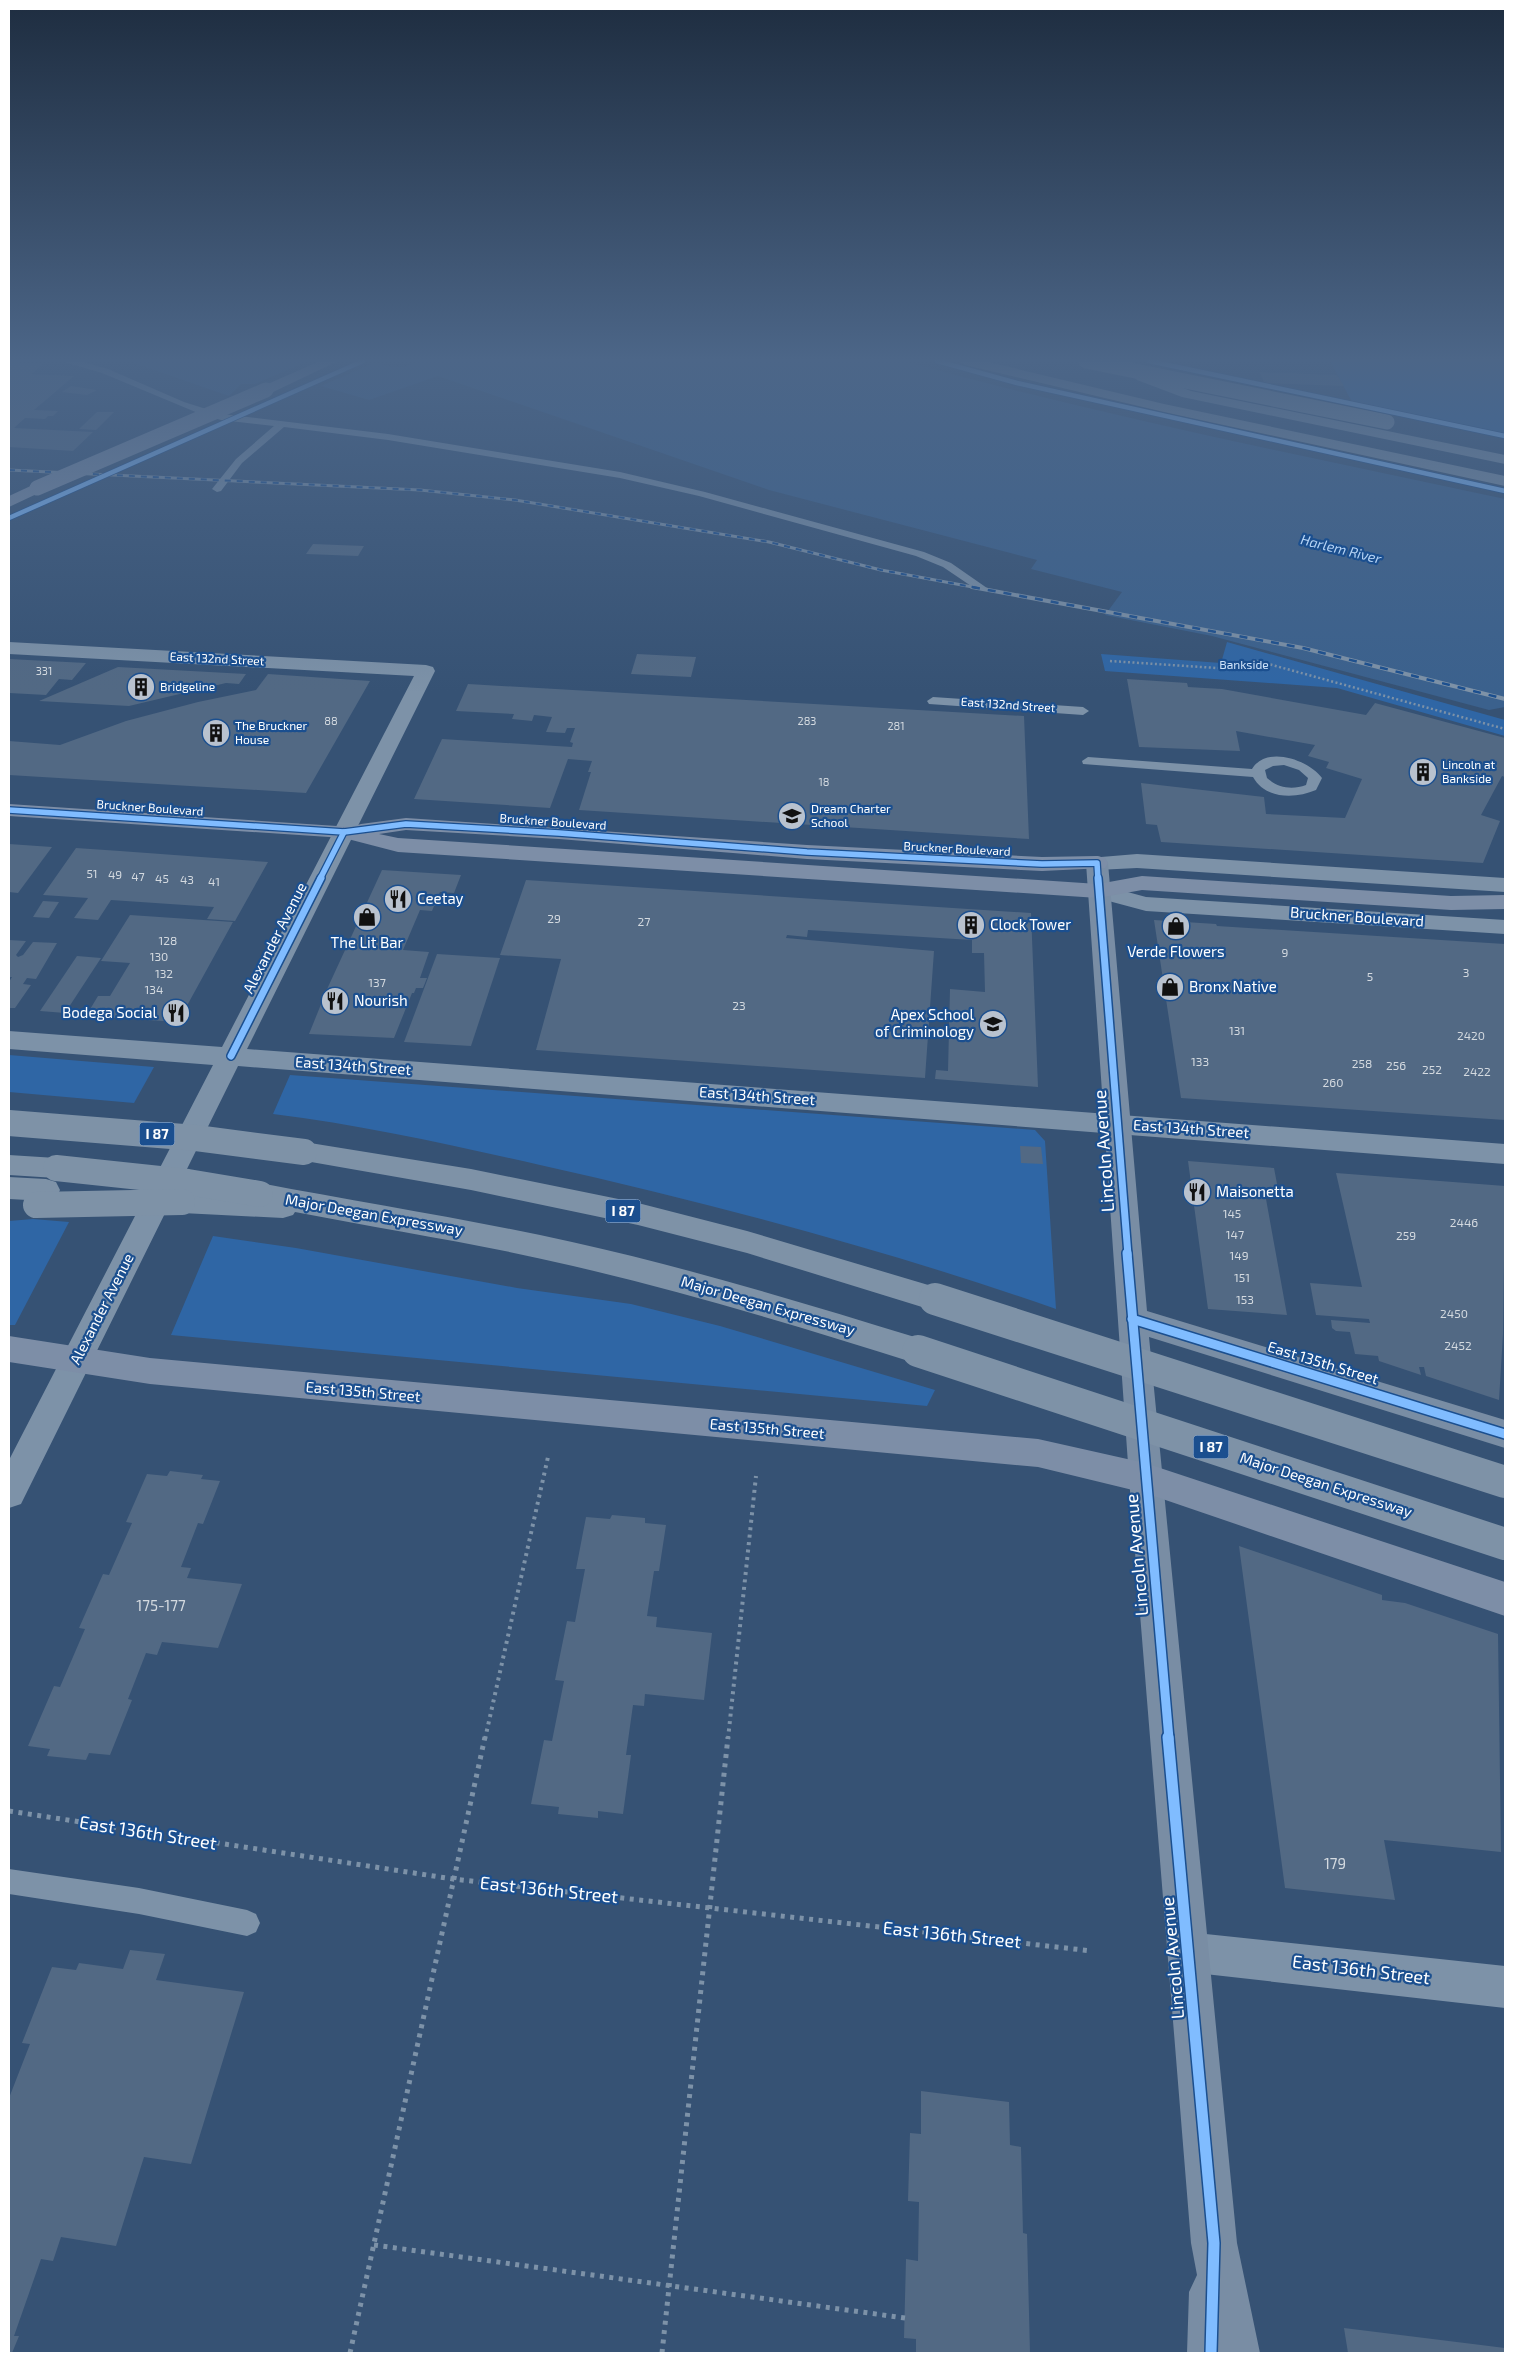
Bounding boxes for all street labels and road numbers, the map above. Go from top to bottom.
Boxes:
street label: East 132nd Street [169,649,265,667]
street label: East 132nd Street [960,694,1056,714]
street label: Bruckner Boulevard [96,796,204,818]
street label: Bruckner Boulevard [499,810,607,832]
street label: Bruckner Boulevard [903,838,1011,858]
street label: Alexander Avenue [238,879,310,996]
street label: Bruckner Boulevard [1290,902,1425,930]
street label: East 134th Street [294,1052,412,1078]
street label: East 134th Street [698,1082,816,1108]
street label: Lincoln Avenue [1088,1089,1118,1213]
street label: East 134th Street [1132,1115,1250,1141]
road number: I 87 [140,1122,174,1146]
street label: Major Deegan Expressway [284,1190,464,1240]
road number: I 87 [606,1200,640,1222]
street label: Alexander Avenue [65,1250,137,1367]
street label: Major Deegan Expressway [679,1272,857,1339]
street label: East 135th Street [1266,1337,1381,1388]
street label: East 135th Street [305,1377,421,1405]
street label: East 135th Street [709,1414,825,1442]
road number: I 87 [1194,1435,1228,1458]
street label: Major Deegan Expressway [1238,1448,1415,1521]
street label: Lincoln Avenue [1120,1493,1152,1617]
street label: East 136th Street [78,1810,219,1854]
street label: East 136th Street [479,1871,619,1907]
street label: Lincoln Avenue [1156,1896,1188,2020]
street label: East 136th Street [882,1916,1022,1952]
street label: East 136th Street [1291,1950,1431,1988]

